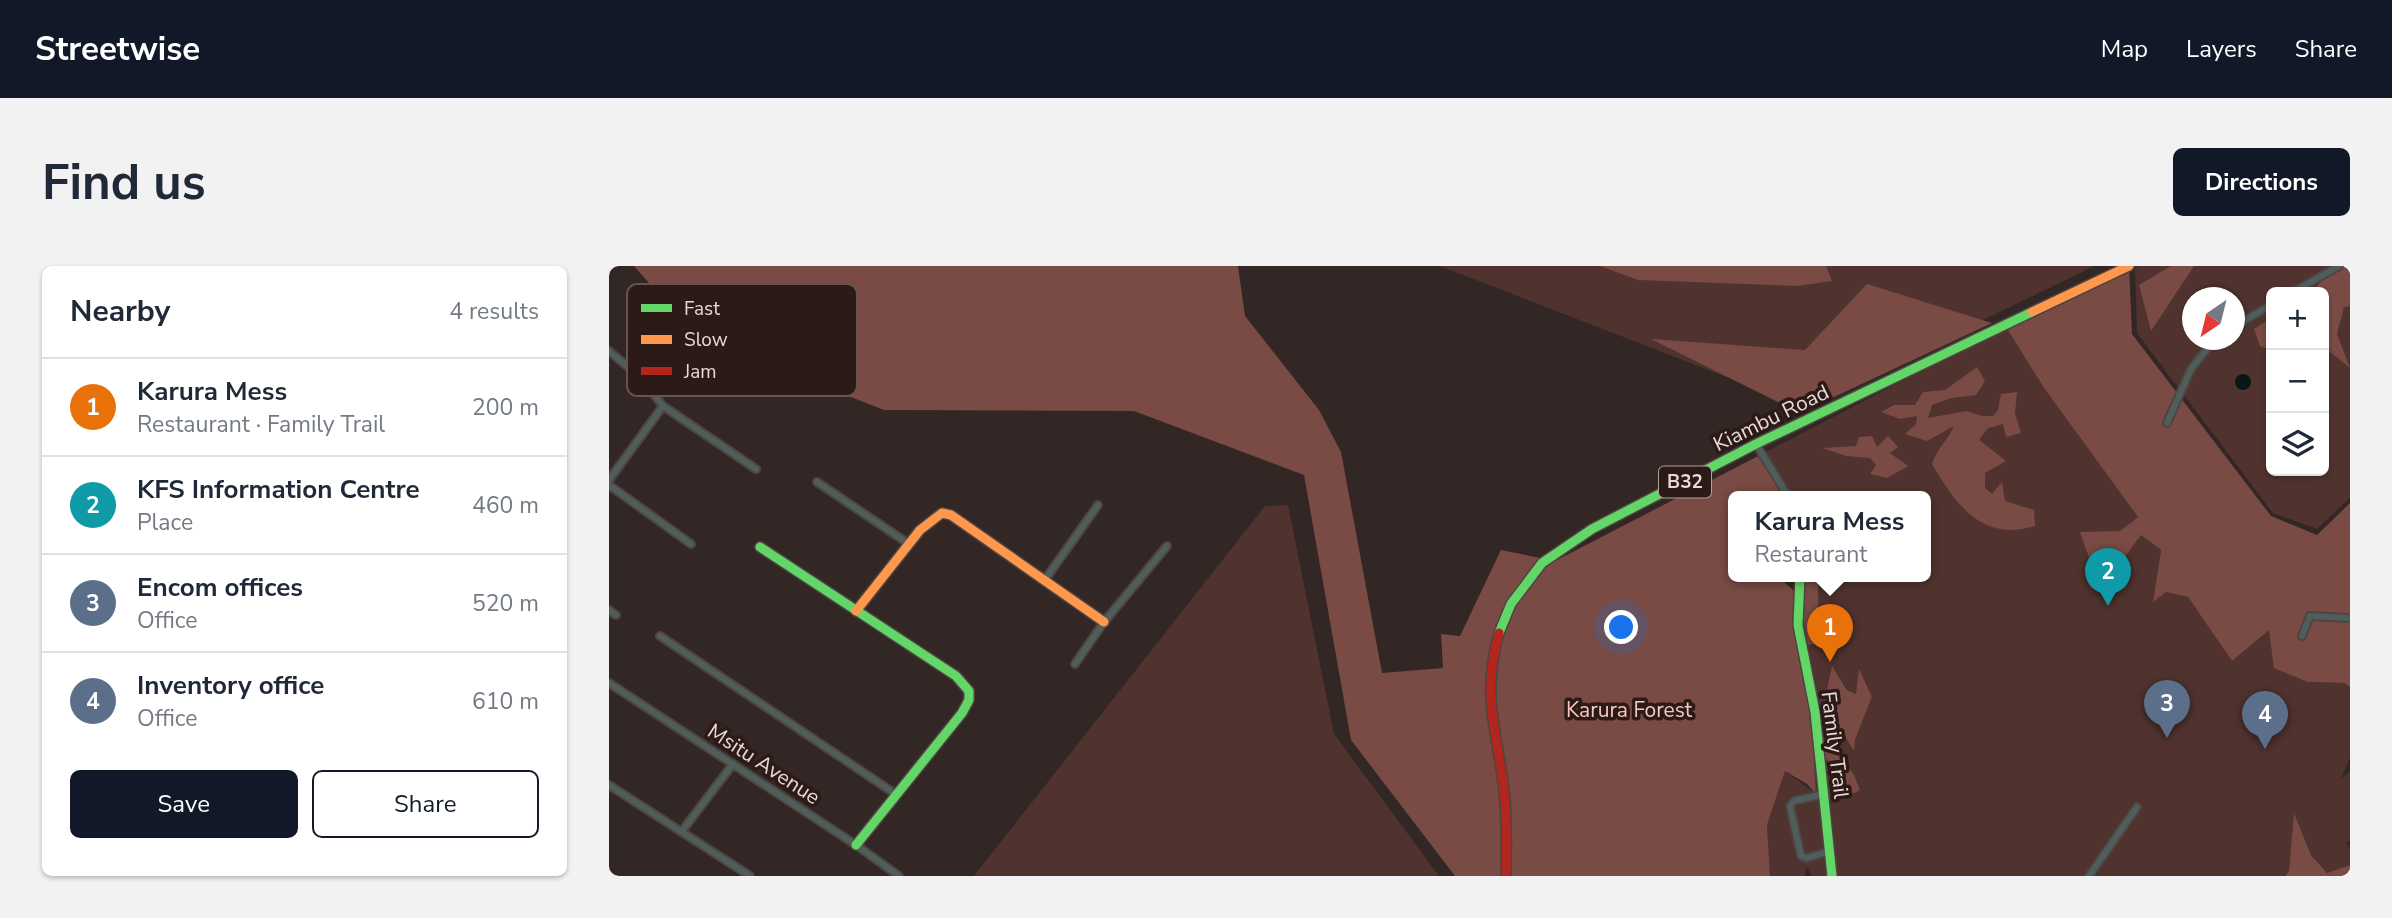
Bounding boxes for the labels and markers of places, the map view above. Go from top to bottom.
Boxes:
pin: 2 [2085,548,2131,606]
pin: 1 [1807,604,1853,662]
pin: 3 [2144,680,2190,738]
pin: 4 [2242,691,2288,749]

